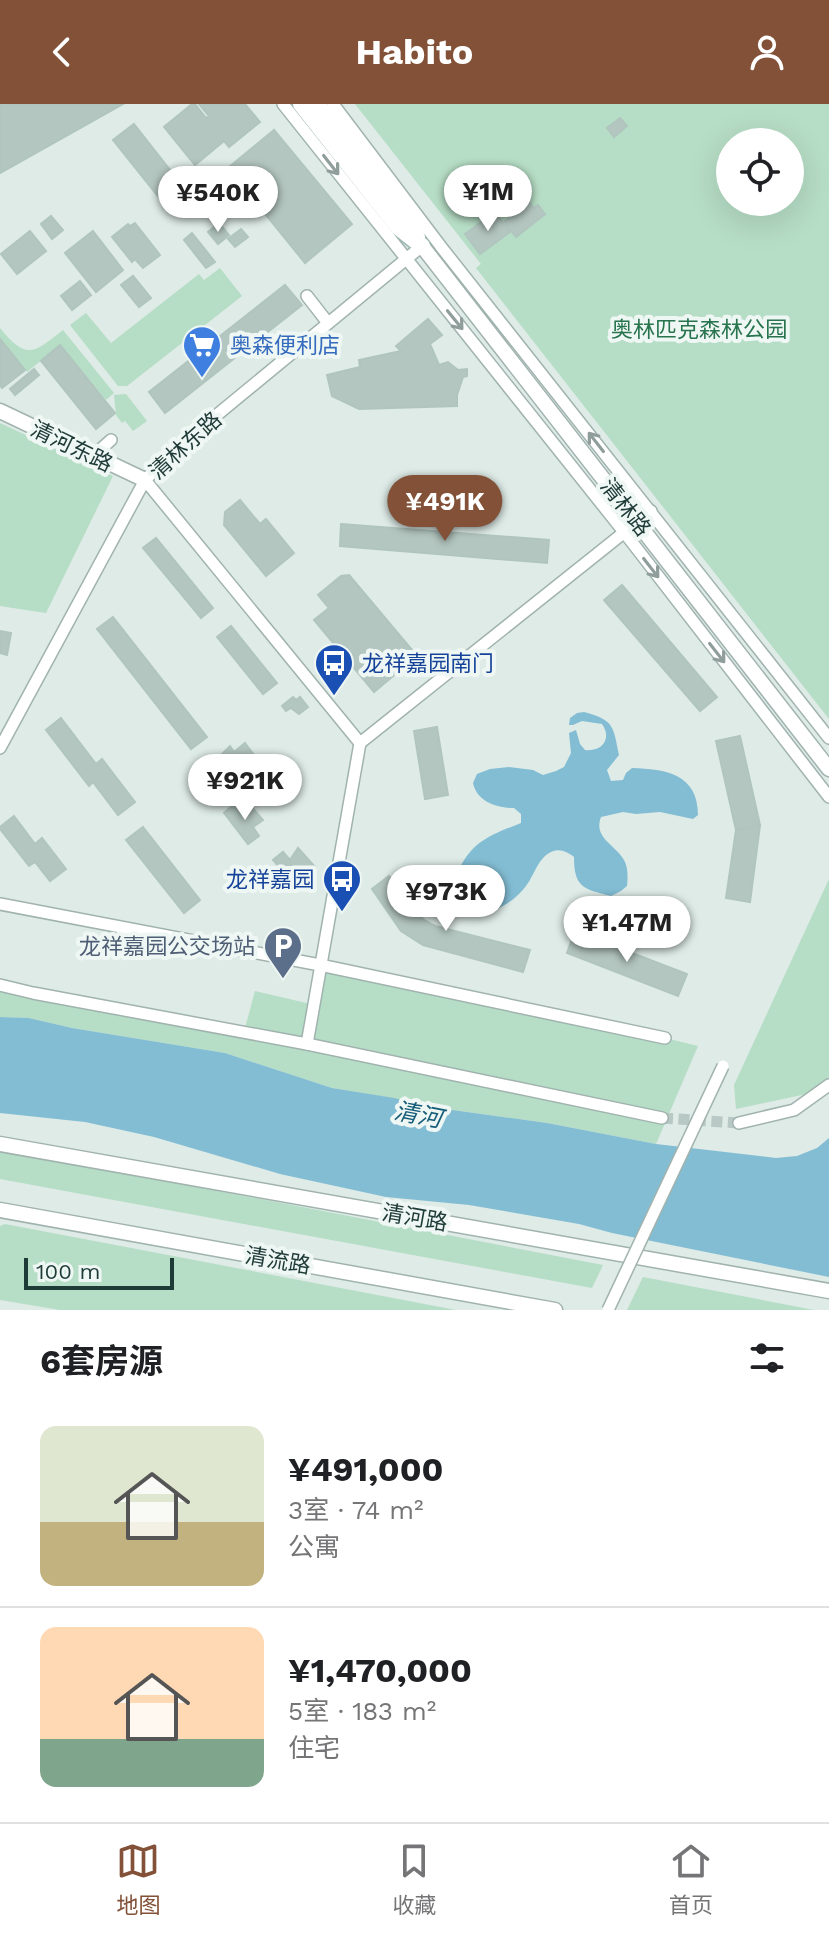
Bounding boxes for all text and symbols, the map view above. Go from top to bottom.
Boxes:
icon: back [40,30,84,74]
icon: person [745,30,789,74]
text: Habito [356,31,473,73]
map controls [716,128,804,216]
button: locate [716,128,804,216]
one-way arrow [323,154,340,175]
pin: ¥1M [449,165,527,233]
pin: ¥540K [162,166,274,234]
text: ¥1M [462,176,514,206]
text: ¥540K [176,177,260,207]
one-way arrow [446,309,463,330]
park label: 奥林匹克森林公园 [611,317,787,342]
supermarket icon: 奥森便利店 [181,324,223,379]
place label: 奥森便利店 [230,333,340,358]
street label: 清林东路 [144,407,226,484]
street label: 清河东路 [27,416,117,477]
one-way arrow [588,432,605,453]
street label: 清林路 [595,474,656,541]
pin: ¥491K [389,475,501,543]
text: ¥491K [405,486,485,516]
one-way arrow [643,557,660,578]
bus stop icon: 龙祥嘉园南门 [313,642,355,697]
one-way arrow [709,642,726,663]
place label: 龙祥嘉园南门 [362,651,494,676]
pin: ¥921K [189,754,301,822]
text: ¥921K [206,765,284,795]
bus stop icon: 龙祥嘉园 [321,858,363,913]
pin: ¥973K [390,865,502,933]
place label: 龙祥嘉园 [226,867,314,892]
text: ¥973K [405,876,487,906]
pin: ¥1.47M [562,896,692,964]
text: ¥1.47M [582,907,672,937]
parking icon: 龙祥嘉园公交场站 [262,925,304,980]
place label: 龙祥嘉园公交场站 [79,934,255,959]
water label: 清河 [392,1097,448,1134]
street label: 清河路 [380,1199,450,1236]
street label: 清流路 [243,1242,313,1279]
scale bar [24,1254,174,1290]
text: 100 m [36,1259,100,1284]
icon: filters [745,1336,789,1380]
text: 6套房源 [40,1341,163,1381]
text: ¥491,000 [288,1449,443,1489]
icon: home [104,1458,200,1554]
text: 3室 · 74 m² [288,1495,424,1525]
text: 公寓 [288,1532,340,1562]
text: ¥1,470,000 [288,1650,472,1690]
icon: home [104,1659,200,1755]
text: 5室 · 183 m² [288,1696,436,1726]
text: 住宅 [288,1733,340,1763]
tab: 地图 [116,1839,160,1919]
tab: 收藏 [392,1839,437,1919]
tab: 首页 [669,1839,713,1919]

